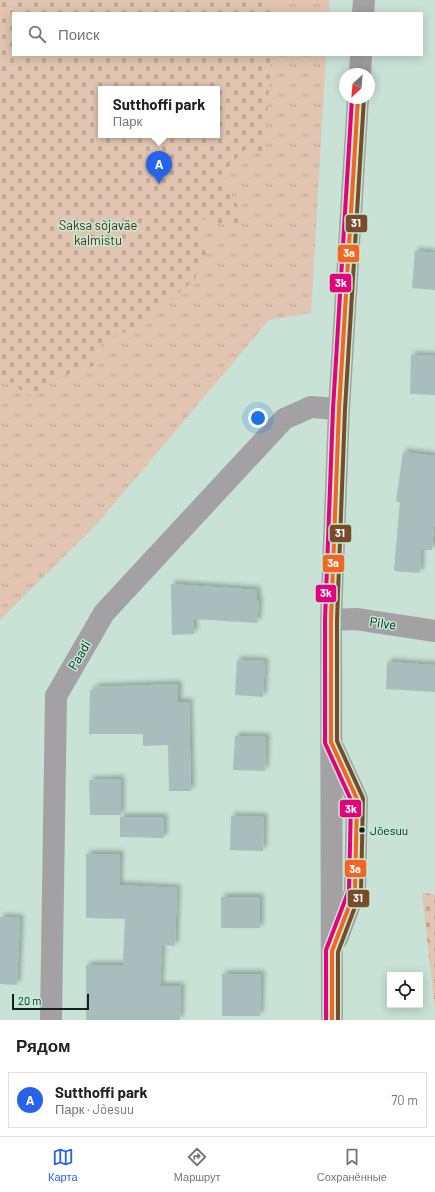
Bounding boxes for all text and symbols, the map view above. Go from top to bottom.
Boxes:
search box [12,12,423,56]
icon: search [26,23,48,45]
text: Поиск [58,25,100,43]
north arrow [339,68,375,104]
popup [98,86,220,138]
text: Sutthoffi park [113,95,205,113]
text: Парк [113,113,142,129]
pin: A [146,151,172,184]
line badge: 31 [345,214,368,233]
text: 31 [351,216,361,229]
park label: Saksa sõjaväe kalmistu [59,217,137,248]
line badge: 3a [337,244,360,263]
text: 3a [343,246,355,259]
line badge: 3k [329,273,352,293]
text: 3k [335,276,347,289]
your location [248,408,268,428]
line badge: 31 [329,524,352,543]
text: 31 [335,526,345,539]
line badge: 3a [322,554,345,573]
text: 3a [327,556,339,569]
line badge: 3k [315,584,337,603]
text: 3k [320,586,332,599]
street label: Pilve [369,613,397,633]
street label: Paadi [64,637,94,673]
line badge: 3k [339,799,362,818]
text: 3k [345,802,357,815]
place label: Jõesuu [370,823,408,837]
marker: Jõesuu [357,825,367,835]
line badge: 3a [344,859,367,878]
text: 3a [349,862,361,875]
line badge: 31 [347,889,370,908]
text: 31 [353,891,363,904]
map controls [387,972,423,1008]
button: locate [387,972,423,1008]
scale bar [12,992,89,1011]
text: 20 m [18,994,41,1007]
text: Рядом [16,1035,71,1055]
text: Sutthoffi park [55,1083,148,1101]
text: A [26,1092,34,1108]
text: 70 m [391,1092,418,1108]
text: Парк · Jõesuu [55,1101,134,1117]
tab: Карта [48,1146,78,1183]
tab: Маршрут [174,1146,221,1183]
tab: Сохранённые [317,1146,387,1183]

